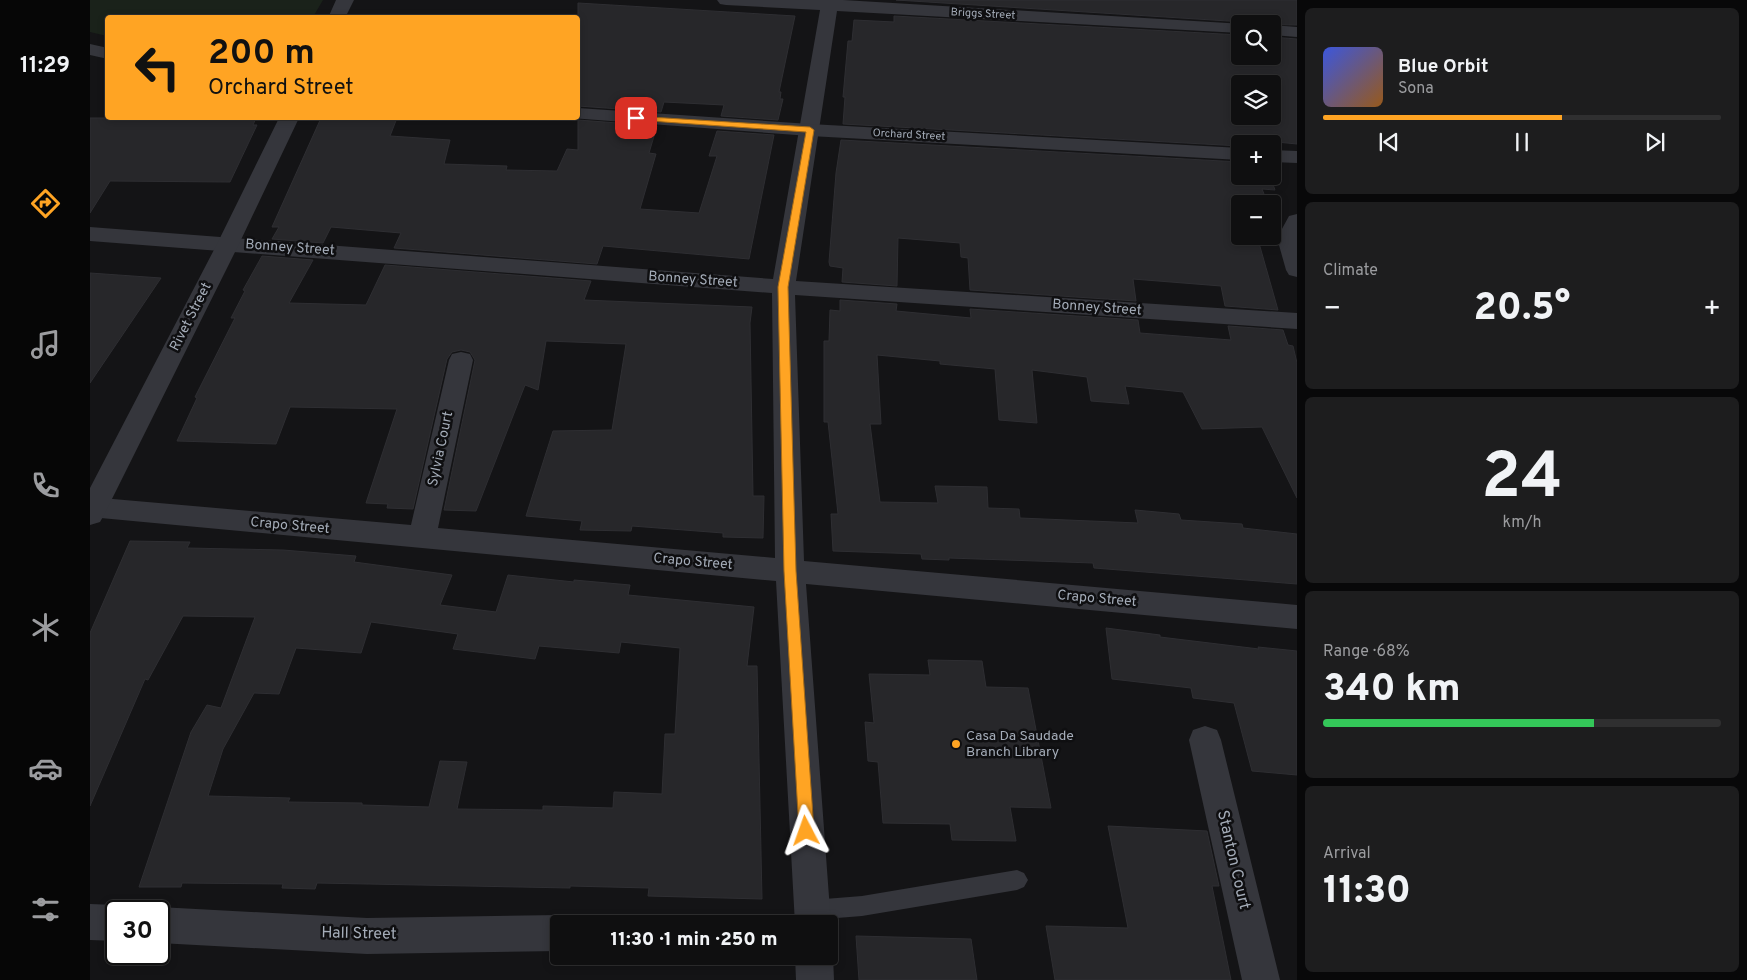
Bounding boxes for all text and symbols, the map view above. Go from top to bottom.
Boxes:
street label: Briggs Street [950,5,1016,23]
map controls [1231,15,1281,245]
button: search [1231,15,1281,65]
text: 200 m [208,32,315,76]
icon: left [125,35,190,100]
text: 11:29 [20,53,70,80]
text: Blue Orbit [1398,55,1488,79]
text: Orchard Street [208,75,354,102]
button: layers [1231,75,1281,125]
text: Sona [1398,79,1434,99]
pin [615,97,657,139]
icon: arrive [622,104,650,132]
street label: Orchard Street [872,126,946,144]
icon: previous [1375,128,1403,156]
icon: pause [1508,128,1536,156]
icon: next [1641,128,1669,156]
button: + [1231,135,1281,185]
icon: directions [28,186,63,221]
button: − [1231,195,1281,245]
street label: Bonney Street [245,236,335,260]
text: Climate [1323,261,1378,281]
street label: Bonney Street [648,268,738,292]
street label: Rivet Street [167,280,215,354]
text: 20.5° [1474,285,1570,334]
text: − [1323,292,1341,328]
text: + [1703,292,1721,328]
street label: Bonney Street [1052,296,1142,320]
icon: music [28,327,63,362]
street label: Sylvia Court [425,410,457,488]
text: 24 [1481,439,1563,521]
icon: phone [28,468,63,503]
text: km/h [1503,513,1541,533]
street label: Crapo Street [250,514,330,538]
street label: Crapo Street [653,550,733,574]
street label: Crapo Street [1057,587,1137,611]
icon: climate [28,610,63,645]
text: Range · 68% [1323,642,1410,662]
text: 340 km [1323,666,1461,715]
place label: Casa Da Saudade Branch Library [966,728,1074,761]
marker: Casa Da Saudade Branch Library [950,738,962,750]
icon: car [28,751,63,786]
position arrow [779,804,831,856]
street label: Stanton Court [1212,808,1254,912]
text: Arrival [1323,844,1371,864]
text: 11:30 [1323,868,1411,917]
icon: filters [28,892,63,927]
speed limit sign: 30 [105,900,170,965]
street label: Hall Street [321,923,397,945]
text: 11:30 · 1 min · 250 m [610,928,778,952]

